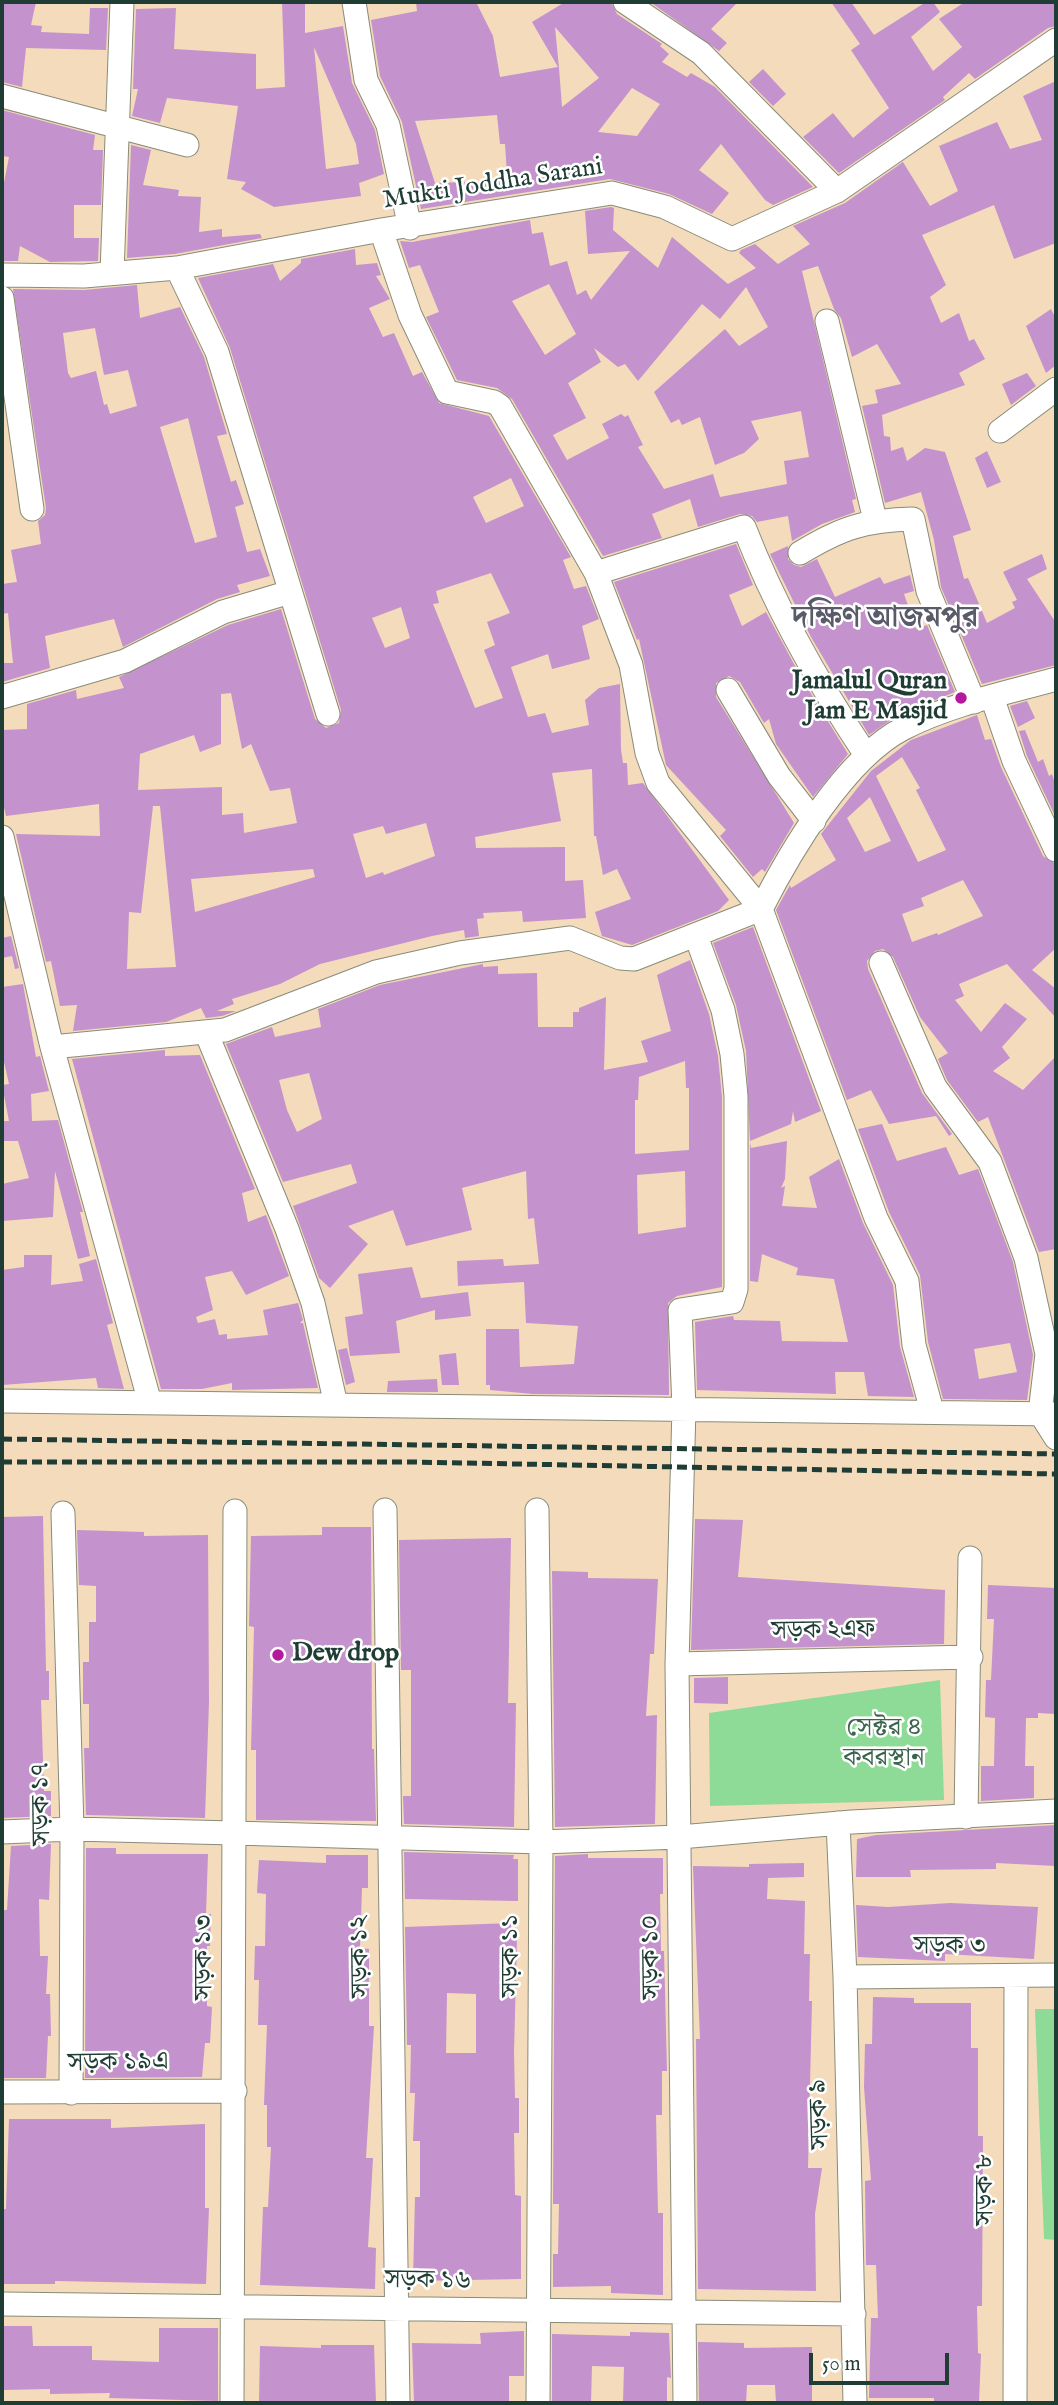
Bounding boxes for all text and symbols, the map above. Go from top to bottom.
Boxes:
street label: Mukti Joddha Sarani [381,152,605,218]
district label: দক্ষিণ আজমপুর [792,602,978,638]
place label: Jamalul Quran Jam E Masjid [792,667,947,728]
marker: Jamalul Quran Jam E Masjid [953,690,969,706]
street label: সড়ক ২এফ [771,1615,875,1649]
place label: Dew drop [292,1639,399,1671]
marker: Dew drop [270,1647,286,1663]
park label: সেক্টর ৪ কবরস্থান [843,1714,925,1776]
street label: সড়ক ১৭ [27,1762,59,1846]
street label: সড়ক ১৩ [190,1914,222,2000]
street label: সড়ক ১১ [497,1914,529,1998]
street label: সড়ক ১০ [637,1914,669,2000]
street label: সড়ক ১২ [346,1916,378,1998]
street label: সড়ক ৩ [913,1932,987,1964]
street label: সড়ক ১৯এ [67,2048,169,2080]
street label: সড়ক ৯ [804,2078,838,2150]
street label: সড়ক ৮ [971,2154,1003,2226]
street label: সড়ক ১৬ [384,2266,472,2298]
scale bar [813,2338,953,2382]
text: 50 m [822,2351,861,2378]

